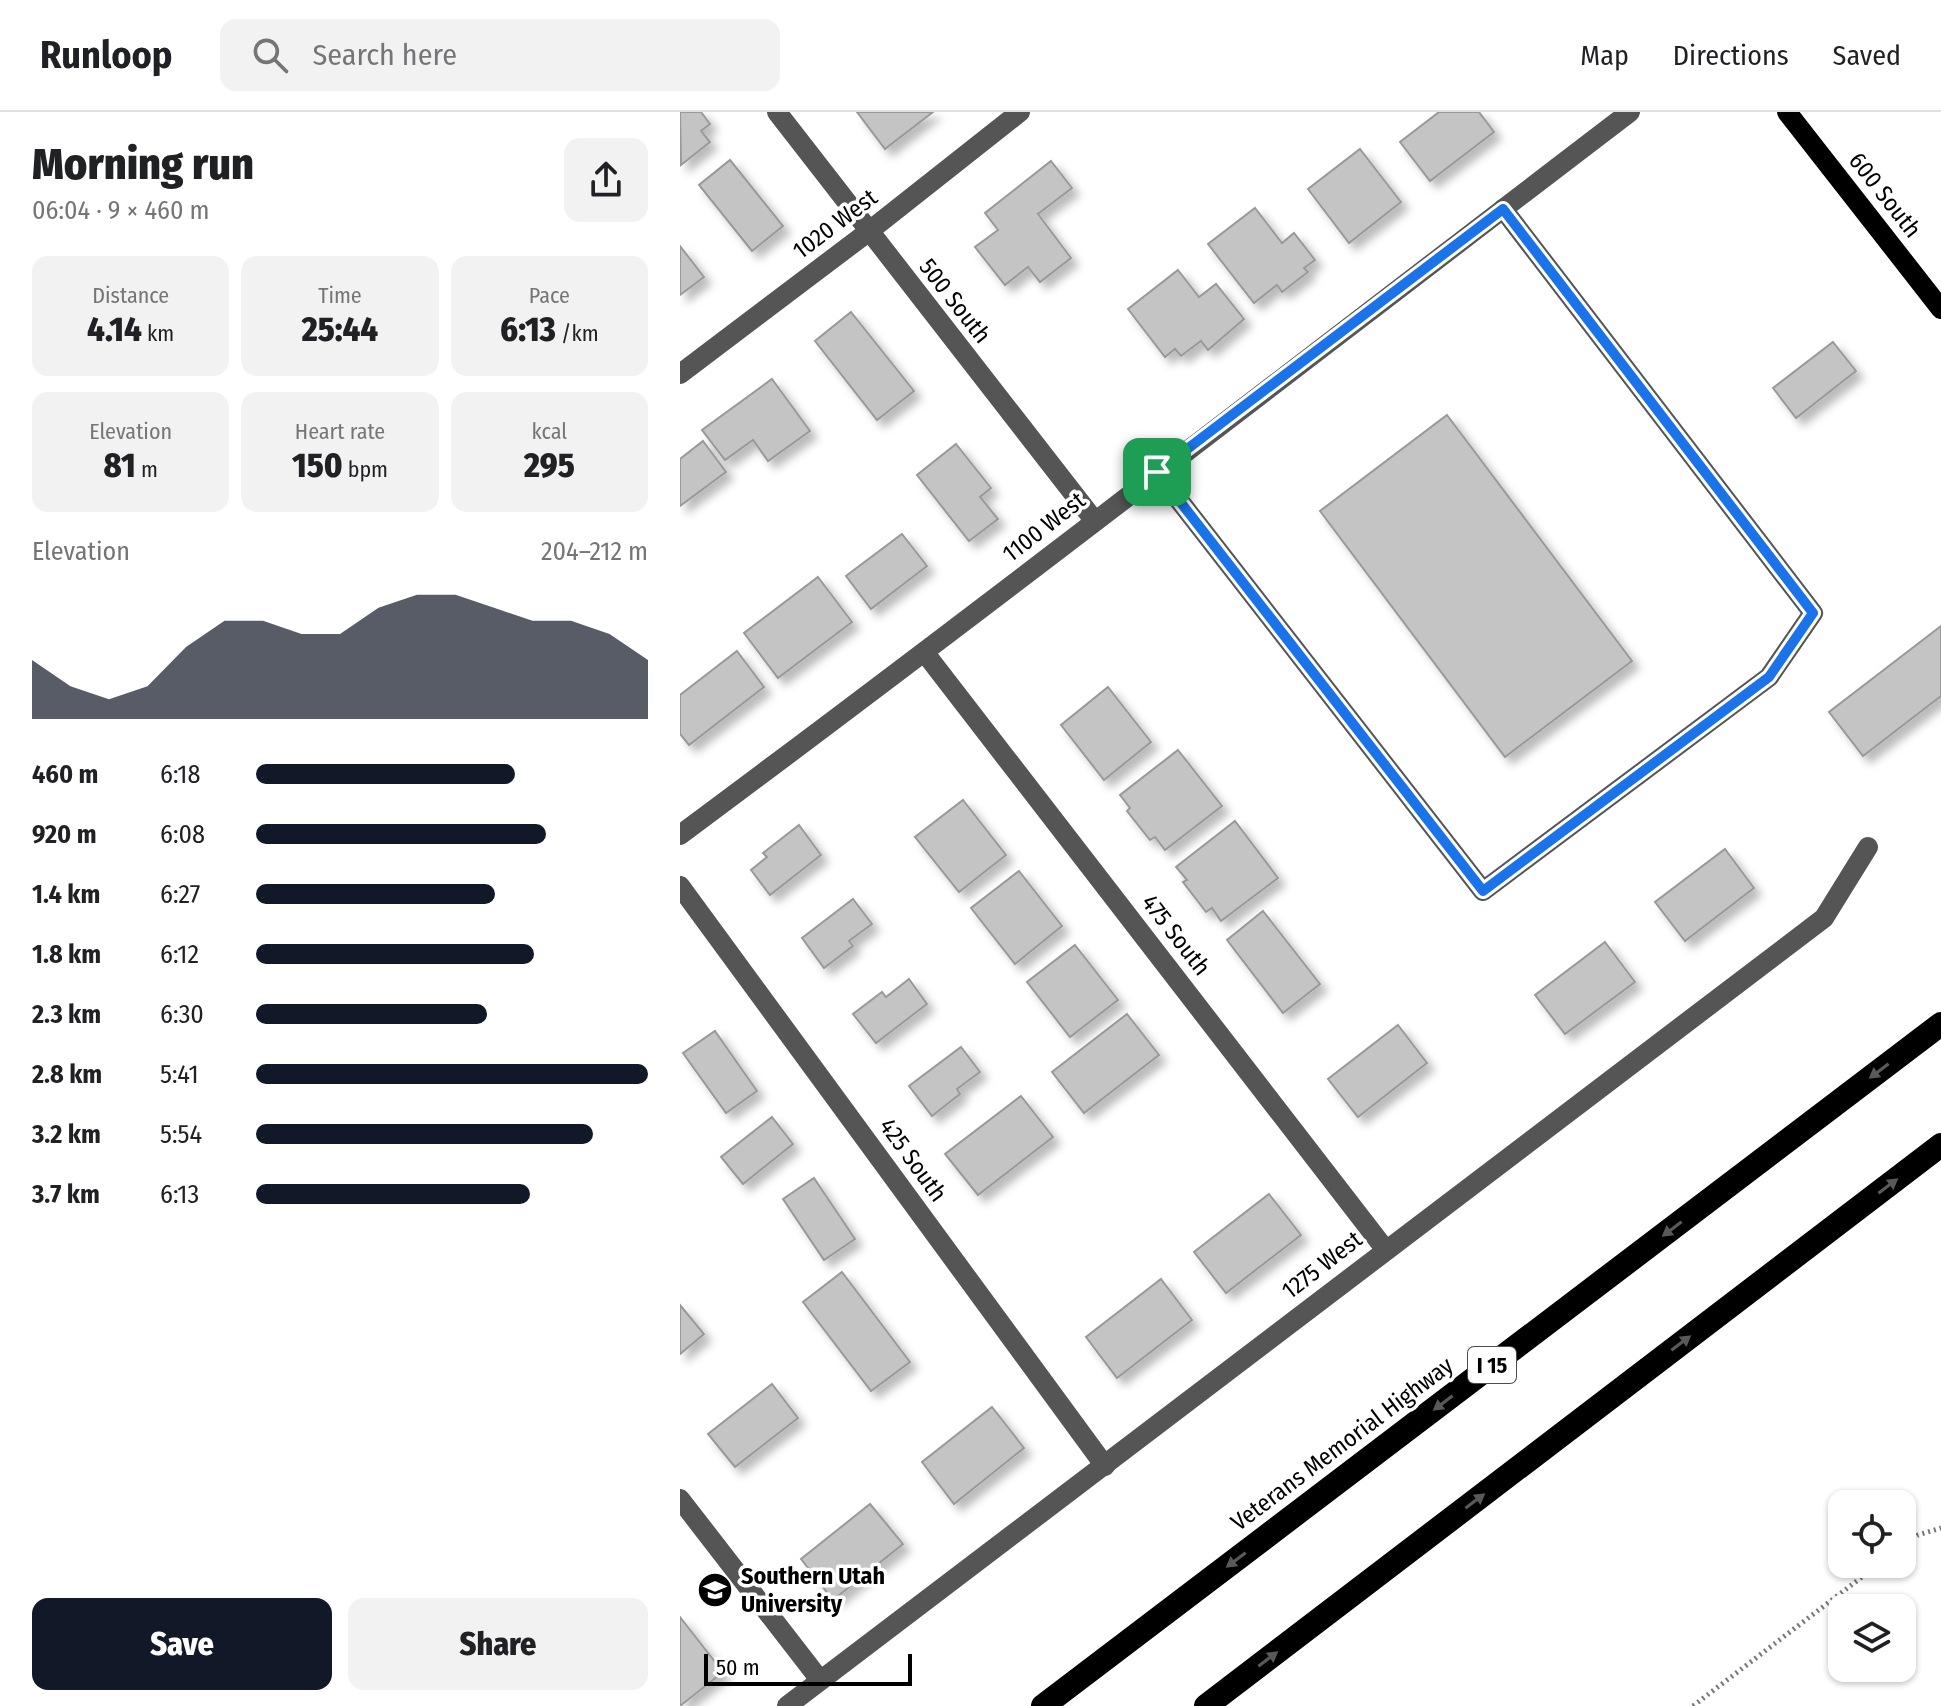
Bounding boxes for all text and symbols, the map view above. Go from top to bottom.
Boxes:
search box [220,19,780,91]
text: Runloop [40,32,172,78]
icon: search [248,33,292,77]
text: Search here [312,37,457,73]
text: Map [1580,39,1629,72]
text: Directions [1673,39,1789,72]
text: Saved [1833,39,1901,72]
text: Morning run [32,138,254,191]
button: share [564,138,648,222]
street label: 600 South [1843,147,1927,243]
street label: 1020 West [787,183,883,265]
text: 06:04 · 9 × 460 m [32,195,210,226]
street label: 500 South [913,253,997,349]
text: Distance [92,282,169,309]
text: Time [318,282,362,309]
text: Pace [529,282,570,309]
text: 4.14 [87,309,142,350]
text: 25:44 [302,309,378,350]
text: 6:13 [500,309,556,350]
text: km [142,320,174,347]
text: /km [556,320,599,347]
text: Elevation [89,418,172,445]
text: Heart rate [295,418,385,445]
text: kcal [532,418,567,445]
pin [1123,438,1191,506]
text: 81 [104,445,136,486]
text: 150 [292,445,343,486]
text: 295 [524,445,575,486]
icon: arrive [1135,450,1179,494]
text: m [136,456,158,483]
text: bpm [343,456,388,483]
street label: 1100 West [997,486,1091,568]
text: Elevation [32,536,130,567]
text: 204–212 m [541,536,648,567]
text: 460 m [32,759,98,790]
text: 6:18 [160,759,200,790]
text: 920 m [32,819,97,850]
text: 6:08 [160,819,205,850]
text: 1.4 km [32,879,100,910]
text: 6:27 [160,879,200,910]
street label: 475 South [1136,889,1216,981]
text: 1.8 km [32,939,101,970]
text: 6:12 [160,939,199,970]
text: 2.3 km [32,999,101,1030]
text: 6:30 [160,999,204,1030]
text: 2.8 km [32,1059,102,1090]
text: 5:41 [160,1059,199,1090]
one-way arrow [1869,1063,1889,1079]
street label: 425 South [873,1113,953,1207]
text: 3.2 km [32,1119,101,1150]
text: 5:54 [160,1119,202,1150]
one-way arrow [1878,1178,1898,1194]
text: 3.7 km [32,1179,100,1210]
text: 6:13 [160,1179,199,1210]
one-way arrow [1662,1220,1682,1236]
street label: 1275 West [1277,1225,1368,1305]
one-way arrow [1671,1336,1691,1352]
road number: I 15 [1468,1347,1516,1383]
street label: Veterans Memorial Highway [1225,1351,1459,1537]
one-way arrow [1432,1394,1453,1410]
map controls [1828,1490,1916,1682]
button: locate [1828,1490,1916,1578]
one-way arrow [1464,1493,1485,1509]
one-way arrow [1225,1552,1246,1568]
place label: Southern Utah University [741,1562,885,1618]
school or university icon: Southern Utah University [696,1571,734,1609]
button: layers [1828,1594,1916,1682]
button: Save [32,1598,332,1690]
button: Share [348,1598,648,1690]
scale bar [704,1650,912,1686]
one-way arrow [1258,1651,1278,1667]
text: 50 m [716,1654,760,1681]

